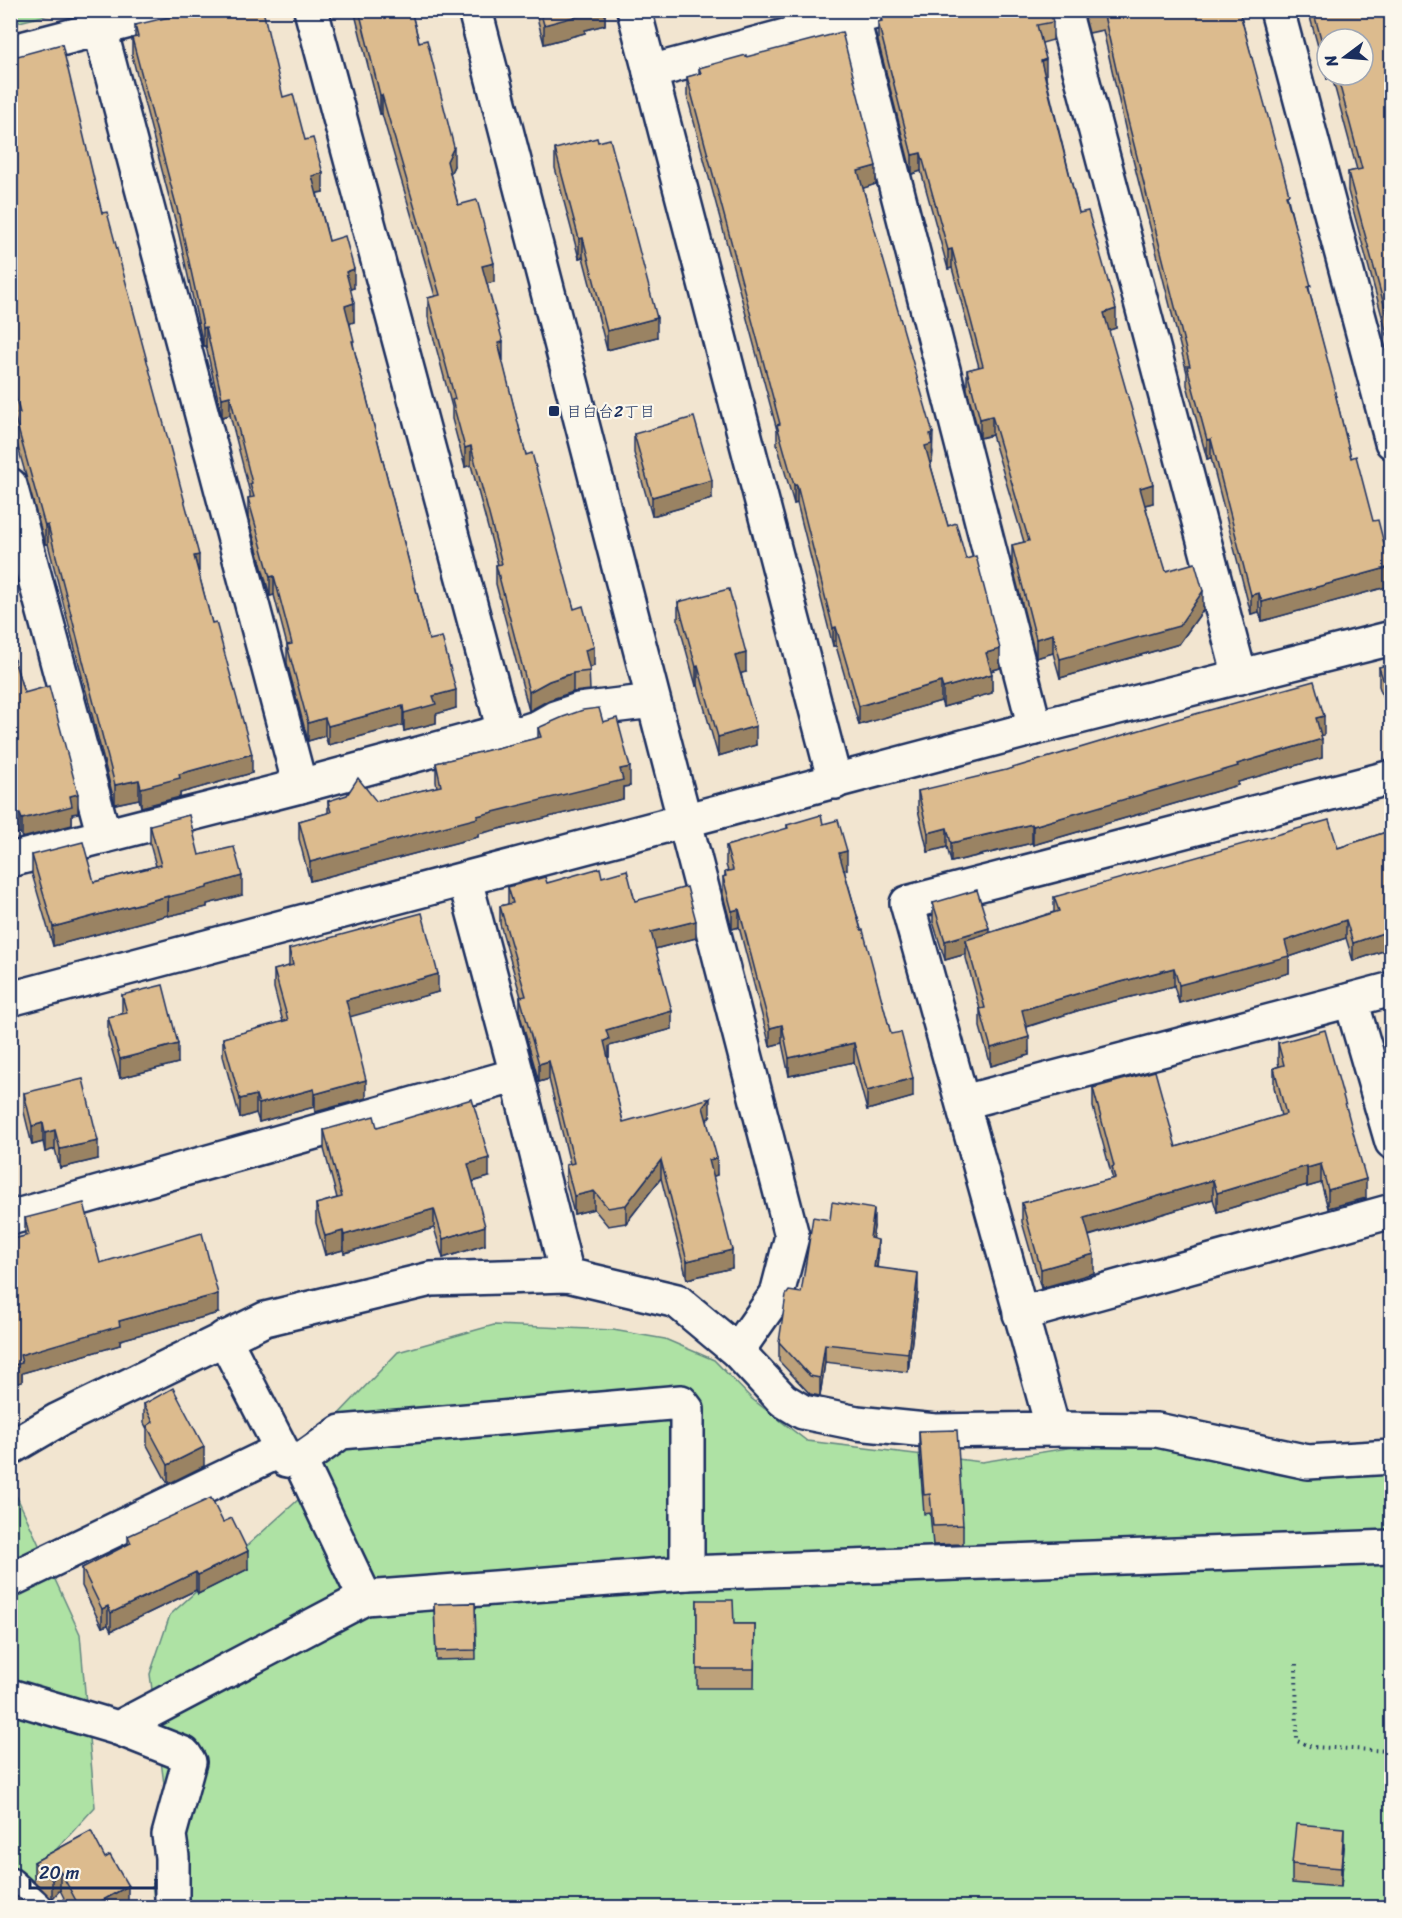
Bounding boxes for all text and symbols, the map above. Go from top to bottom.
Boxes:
north arrow [1315,27,1375,87]
text: N [1315,51,1347,71]
place label: 目白台2丁目 [566,397,655,426]
marker: 目白台2丁目 [547,404,561,418]
scale bar [30,1852,156,1890]
text: 20 m [39,1857,79,1889]

